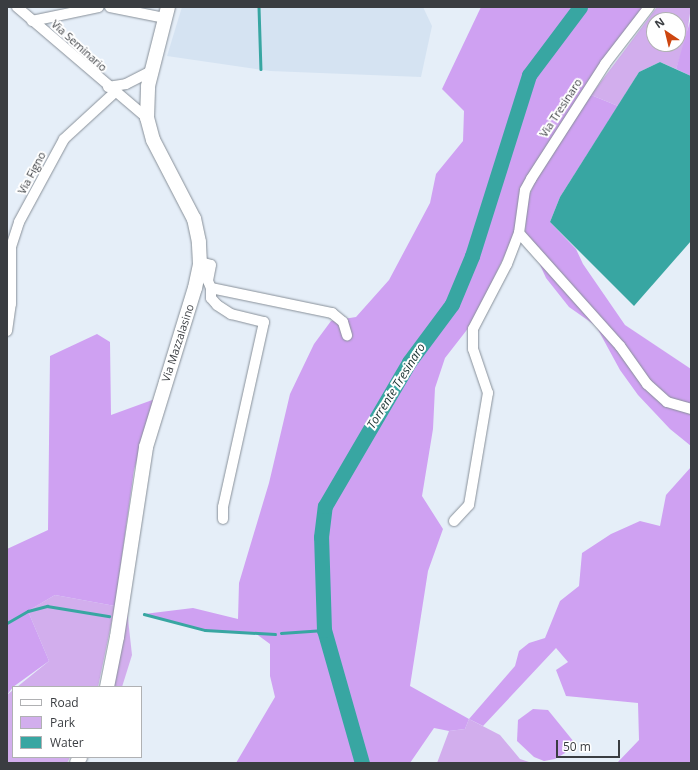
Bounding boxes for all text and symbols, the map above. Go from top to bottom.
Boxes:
north arrow [646,12,686,52]
text: N [651,14,667,31]
street label: Via Seminario [48,18,110,74]
street label: Via Tresinaro [537,76,585,140]
street label: Via Figno [15,150,49,196]
street label: Via Mazzalasino [159,302,197,384]
water label: Torrente Tresinaro [364,341,428,431]
legend [12,686,142,758]
text: Road [50,694,79,711]
text: Park [50,714,75,731]
scale bar [558,732,622,758]
text: Water [50,734,84,751]
text: 50 m [563,738,591,755]

